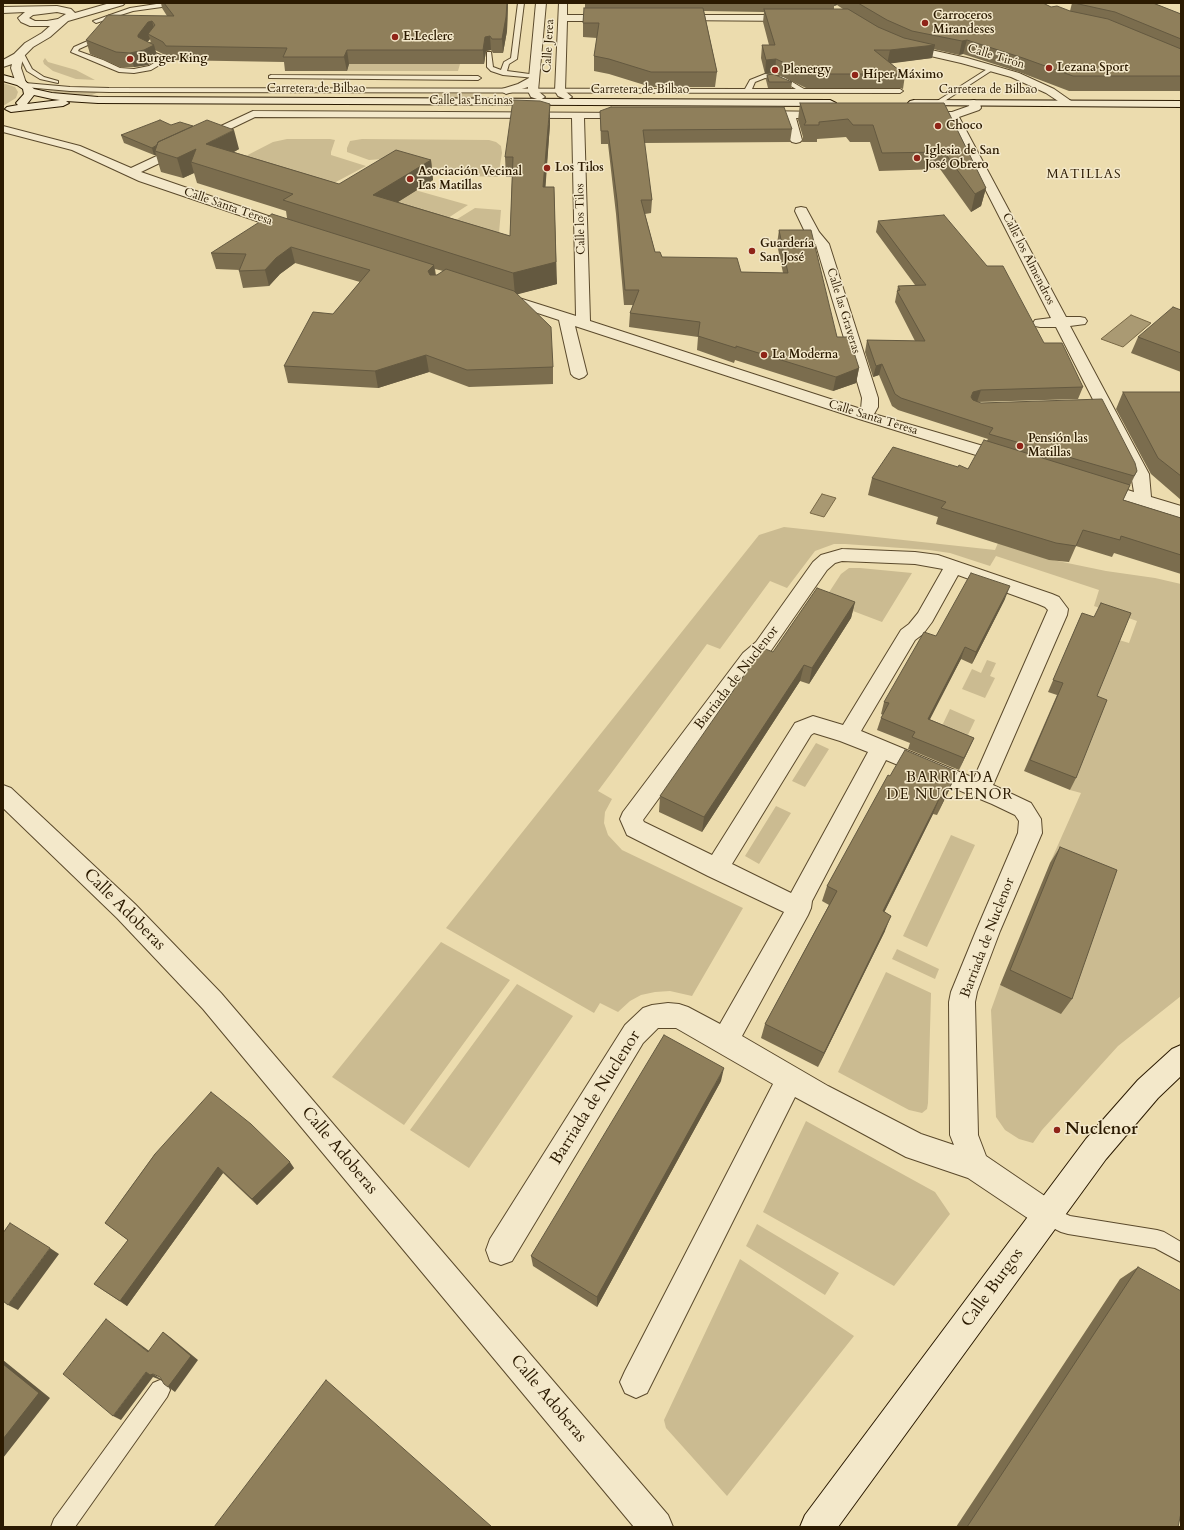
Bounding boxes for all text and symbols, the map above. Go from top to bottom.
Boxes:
place label: Carroceros Mirandeses [933,9,995,37]
marker: Carroceros Mirandeses [920,18,930,28]
street label: Calle Jerea [540,19,558,73]
place label: E.Leclerc [403,30,453,44]
marker: E.Leclerc [390,32,400,42]
street label: Calle Tirón [966,41,1026,73]
place label: Burger King [138,52,207,66]
marker: Burger King [125,54,135,64]
place label: Lezana Sport [1057,61,1128,75]
place label: Plenergy [783,63,831,77]
marker: Lezana Sport [1044,63,1054,73]
marker: Plenergy [770,65,780,75]
place label: Híper Máximo [863,68,943,82]
marker: Híper Máximo [850,70,860,80]
street label: Carretera de Bilbao [267,82,365,96]
street label: Carretera de Bilbao [591,83,689,97]
street label: Carretera de Bilbao [939,83,1037,97]
street label: Calle las Encinas [429,94,513,108]
place label: Choco [946,119,983,133]
marker: Choco [933,121,943,131]
place label: Iglesia de San José Obrero [925,144,1000,172]
marker: Iglesia de San José Obrero [912,153,922,163]
place label: Los Tilos [555,161,604,175]
marker: Los Tilos [542,163,552,173]
place label: Asociación Vecinal Las Matillas [418,165,522,193]
district label: MATILLAS [1047,167,1121,183]
marker: Asociación Vecinal Las Matillas [405,174,415,184]
street label: Calle los Tilos [573,183,589,255]
street label: Calle Santa Teresa [182,185,274,229]
street label: Calle los Almendros [999,211,1057,307]
place label: Guardería San José [760,237,814,265]
marker: Guardería San José [747,246,757,256]
street label: Calle las Graveras [823,266,863,356]
place label: La Moderna [772,348,838,362]
marker: La Moderna [759,350,769,360]
street label: Calle Santa Teresa [827,398,919,438]
place label: Pensión las Matillas [1028,432,1088,460]
marker: Pensión las Matillas [1015,441,1025,451]
street label: Barriada de Nuclenor [691,623,783,733]
district label: BARRIADA DE NUCLENOR [886,770,1014,805]
street label: Calle Adoberas [79,865,169,955]
street label: Barriada de Nuclenor [957,876,1019,1000]
street label: Barriada de Nuclenor [546,1027,646,1169]
street label: Calle Adoberas [297,1103,381,1199]
place label: Nuclenor [1065,1120,1138,1140]
marker: Nuclenor [1052,1125,1062,1135]
street label: Calle Burgos [957,1244,1029,1332]
street label: Calle Adoberas [506,1351,590,1447]

